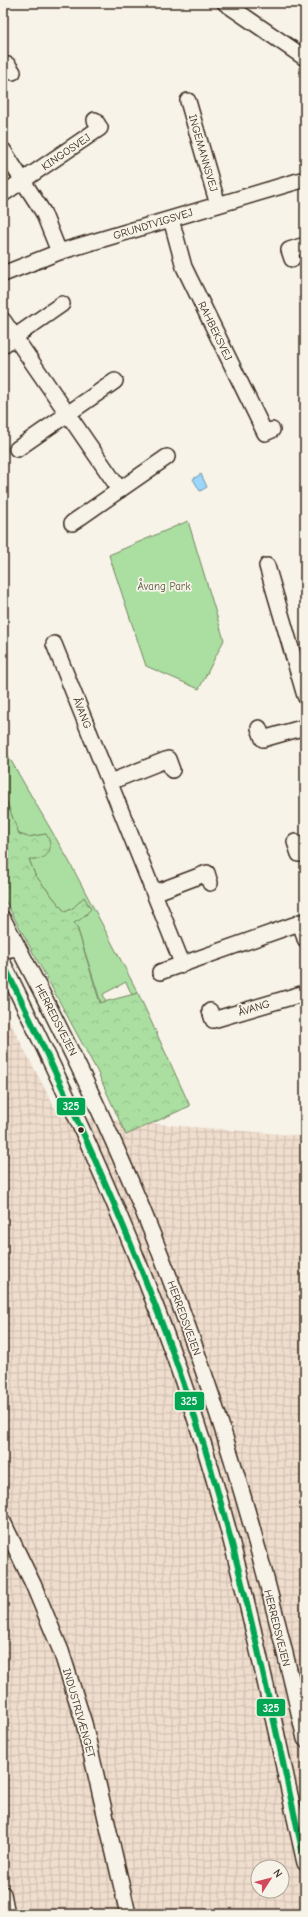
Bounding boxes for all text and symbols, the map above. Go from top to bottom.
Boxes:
street label: INGEMANNSVEJ [186,113,220,193]
street label: KINGOSVEJ [39,131,93,173]
street label: GRUNDTVIGSVEJ [112,206,194,242]
street label: RAHBEKSVEJ [195,299,235,363]
park label: Åvang Park [137,578,191,593]
street label: ÅVANG [70,695,96,731]
street label: HERREDSVEJEN [32,982,80,1058]
street label: ÅVANG [236,995,272,1019]
line badge: 325 [56,1097,86,1116]
text: 325 [63,1100,80,1113]
unlabelled marker [76,1125,86,1135]
street label: HERREDSVEJEN [164,1279,204,1357]
line badge: 325 [174,1391,205,1411]
text: 325 [181,1395,198,1408]
street label: HERREDSVEJEN [261,1588,293,1668]
street label: INDUSTRIVÆNGET [60,1667,98,1760]
line badge: 325 [256,1698,286,1717]
text: 325 [263,1702,280,1715]
north arrow [250,1859,290,1899]
text: N [270,1867,285,1880]

